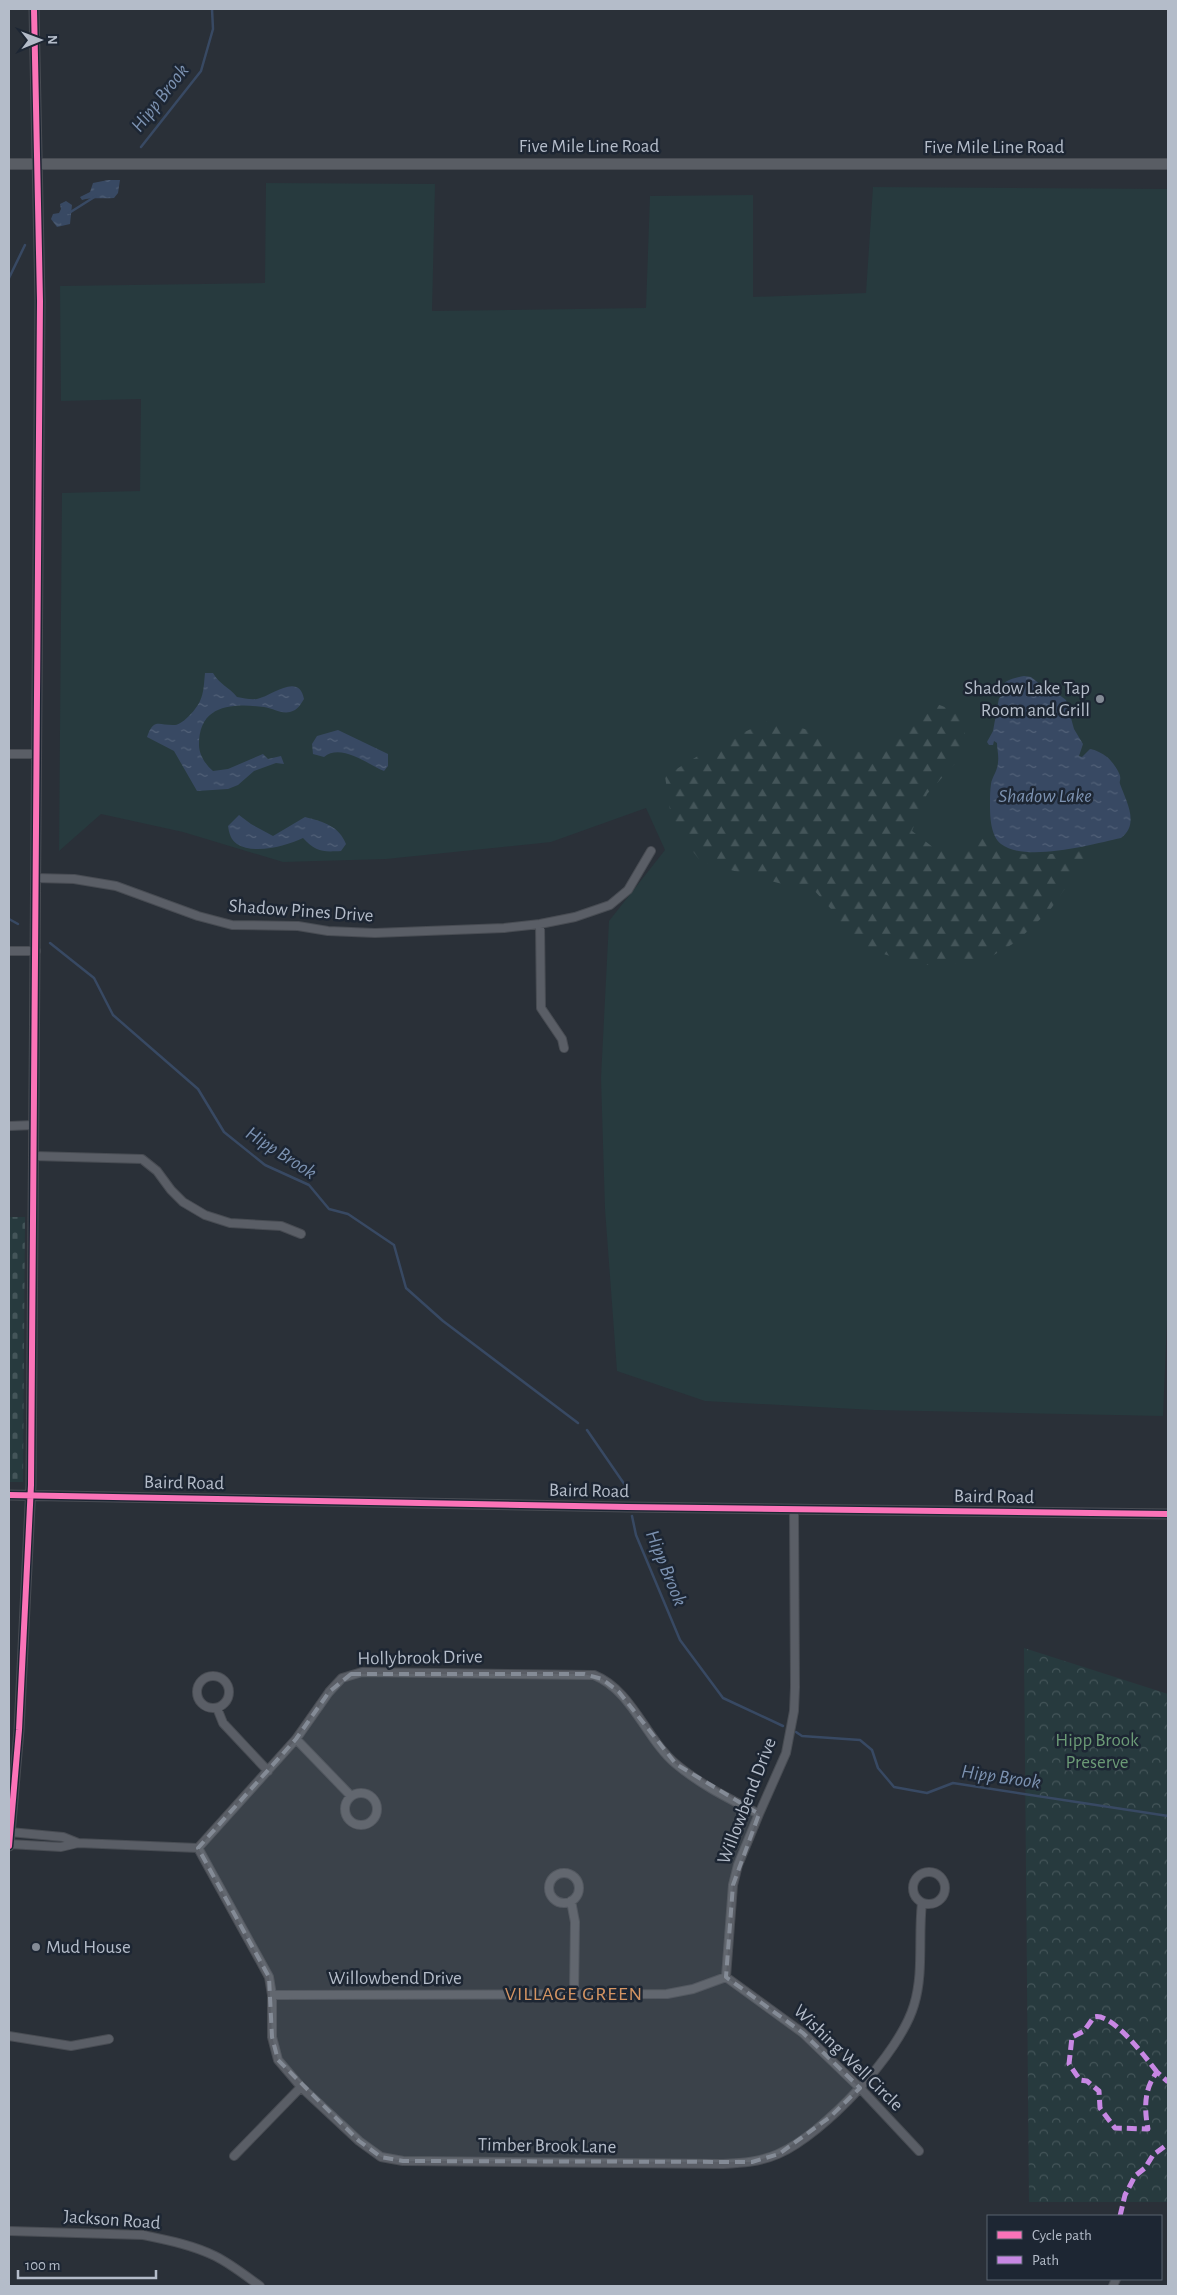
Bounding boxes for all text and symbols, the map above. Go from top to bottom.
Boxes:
north arrow [15,15,65,65]
text: N [45,35,59,45]
water label: Hipp Brook [127,60,193,136]
street label: Five Mile Line Road [519,137,659,156]
street label: Five Mile Line Road [924,138,1064,157]
place label: Shadow Lake Tap Room and Grill [964,679,1090,720]
marker: Shadow Lake Tap Room and Grill [1094,693,1106,705]
water label: Shadow Lake [998,786,1092,806]
street label: Shadow Pines Drive [228,896,374,926]
water label: Hipp Brook [242,1123,320,1183]
street label: Baird Road [144,1473,225,1493]
street label: Baird Road [549,1481,630,1501]
street label: Baird Road [954,1487,1035,1507]
water label: Hipp Brook [642,1527,690,1609]
street label: Hollybrook Drive [357,1647,483,1669]
park label: Hipp Brook Preserve [1055,1731,1139,1772]
street label: Willowbend Drive [714,1735,780,1867]
water label: Hipp Brook [960,1762,1042,1792]
place label: Mud House [46,1938,131,1957]
marker: Mud House [30,1941,42,1953]
street label: Willowbend Drive [328,1969,462,1988]
district label: VILLAGE GREEN [505,1984,643,2004]
street label: Wishing Well Circle [790,2001,906,2115]
street label: Timber Brook Lane [478,2135,616,2157]
street label: Jackson Road [63,2207,161,2233]
legend [987,2215,1162,2280]
text: Cycle path [1032,2228,1092,2243]
scale bar [18,2248,155,2280]
text: Path [1032,2253,1059,2268]
text: 100 m [25,2258,60,2273]

